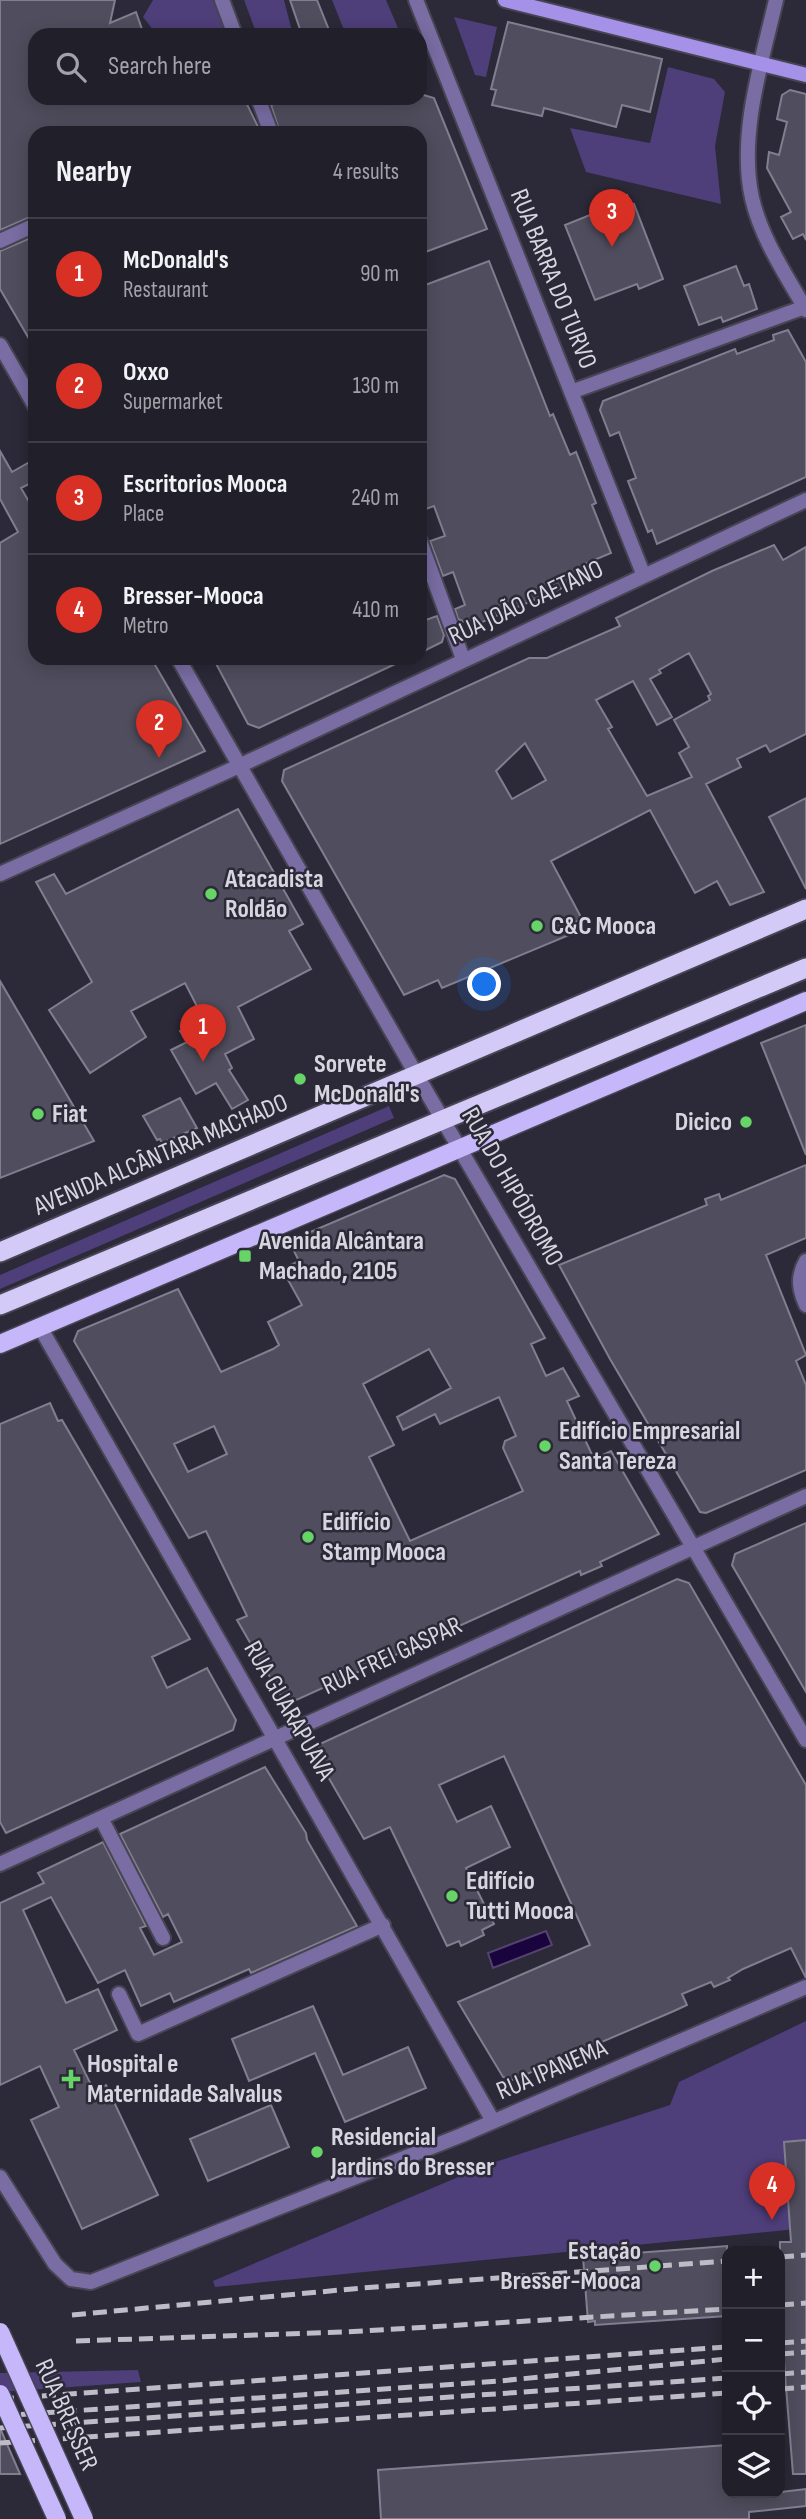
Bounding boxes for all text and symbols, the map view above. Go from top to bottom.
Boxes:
search box [28,28,427,105]
icon: search [52,48,90,86]
text: Search here [108,51,211,82]
text: Nearby [56,154,132,190]
text: 4 results [333,158,399,186]
street label: RUA BARRA DO TURVO [503,185,603,373]
pin: 3 [589,189,635,247]
text: McDonald's [123,245,229,276]
text: 1 [74,260,84,288]
text: 90 m [360,260,399,288]
text: Restaurant [123,276,208,304]
text: Oxxo [123,357,169,388]
text: 2 [74,372,84,400]
text: 130 m [353,372,399,400]
text: Supermarket [123,388,223,416]
text: Escritorios Mooca [123,469,287,500]
text: 3 [74,484,84,512]
text: 240 m [351,484,399,512]
text: Place [123,500,164,528]
street label: RUA JOÃO CAETANO [444,554,608,652]
text: Bresser-Mooca [123,581,264,612]
text: 4 [74,596,84,624]
text: 410 m [353,596,399,624]
text: Metro [123,612,169,640]
pin: 2 [136,700,182,758]
place label: Atacadista Roldão [224,864,324,925]
marker: Atacadista Roldão [203,886,219,902]
place label: C&C Mooca [551,911,656,942]
marker: C&C Mooca [529,918,545,934]
your location [467,967,501,1001]
pin: 1 [180,1004,226,1062]
place label: Sorvete McDonald's [314,1049,420,1110]
marker: Sorvete McDonald's [292,1071,308,1087]
street label: AVENIDA ALCÂNTARA MACHADO [28,1087,293,1223]
place label: Fiat [52,1099,88,1130]
street label: RUA DO HIPÓDROMO [454,1102,570,1272]
marker: Fiat [30,1106,46,1122]
place label: Dicico [675,1107,732,1138]
marker: Dicico [738,1114,754,1130]
place label: Avenida Alcântara Machado, 2105 [258,1226,424,1287]
marker: Avenida Alcântara Machado, 2105 [237,1248,253,1264]
place label: Edifício Empresarial Santa Tereza [559,1416,740,1477]
marker: Edifício Empresarial Santa Tereza [537,1438,553,1454]
place label: Edifício Stamp Mooca [322,1507,446,1568]
marker: Edifício Stamp Mooca [300,1529,316,1545]
street label: RUA FREI GASPAR [317,1610,467,1702]
street label: RUA GUARAPUAVA [237,1636,342,1787]
place label: Edifício Tutti Mooca [466,1866,574,1927]
marker: Edifício Tutti Mooca [444,1888,460,1904]
street label: RUA IPANEMA [492,2033,613,2107]
place label: Hospital e Maternidade Salvalus [87,2049,282,2110]
marker: Hospital e Maternidade Salvalus [61,2069,81,2089]
place label: Residencial Jardins do Bresser [330,2122,494,2183]
marker: Residencial Jardins do Bresser [309,2144,325,2160]
pin: 4 [749,2162,795,2220]
place label: Estação Bresser-Mooca [500,2236,641,2297]
map controls [722,2246,785,2498]
button: + [722,2246,785,2309]
marker: Estação Bresser-Mooca [647,2258,663,2274]
button: − [722,2309,785,2372]
street label: RUA BRESSER [28,2354,104,2476]
button: locate [722,2372,785,2435]
button: layers [722,2435,785,2498]

